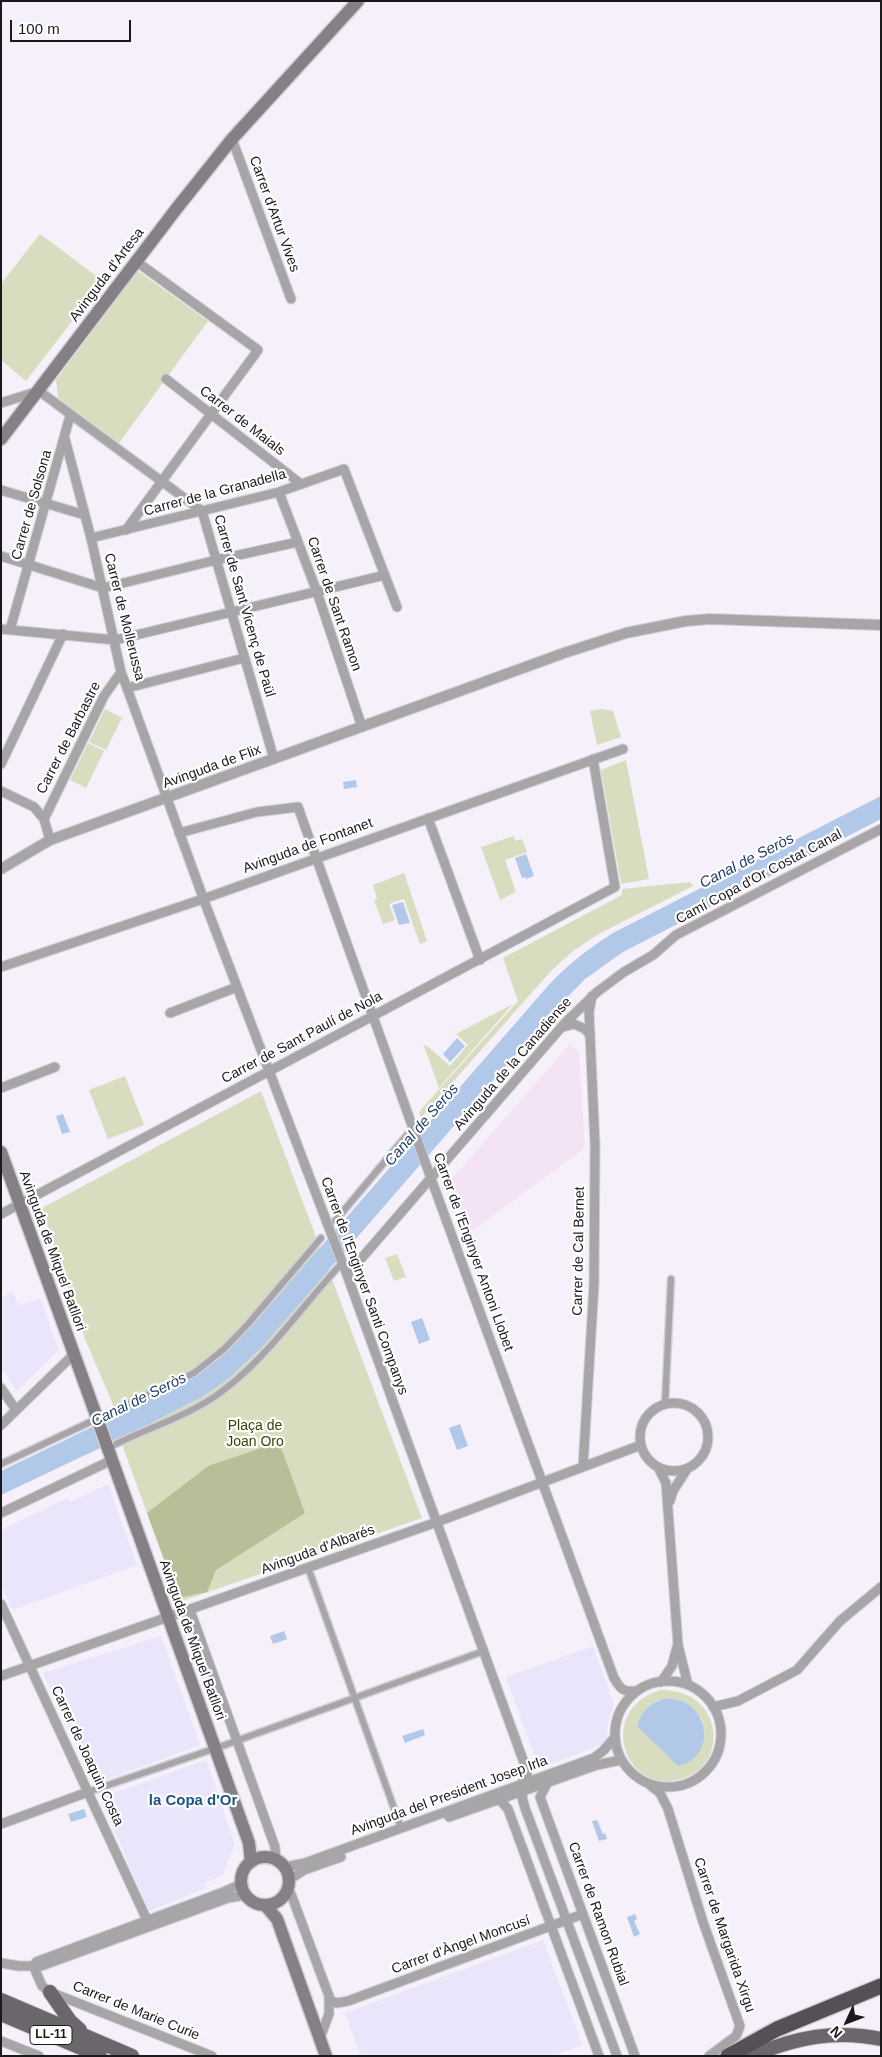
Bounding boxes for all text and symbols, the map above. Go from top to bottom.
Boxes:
scale bar [12,10,134,42]
text: 100 m [18,20,60,37]
street label: Carrer d'Artur Vives [245,154,303,274]
street label: Avinguda d'Artesa [66,225,148,325]
street label: Carrer de Maials [196,383,288,459]
street label: Carrer de Solsona [8,448,56,562]
street label: Carrer de la Granadella [142,466,288,520]
street label: Carrer de Sant Vicenç de Paül [210,513,278,699]
street label: Carrer de Sant Ramon [303,535,365,673]
street label: Carrer de Mollerussa [100,552,148,682]
street label: Carrer de Barbastre [33,679,105,797]
street label: Avinguda de Flix [161,741,263,793]
street label: Avinguda de Fontanet [241,815,375,877]
street label: Camí Copa d'Or Costat Canal [673,826,845,928]
water label: Canal de Seròs [697,830,797,892]
street label: Carrer de Sant Paulí de Nola [219,988,385,1088]
street label: Avinguda de la Canadiense [451,994,575,1134]
water label: Canal de Seròs [381,1080,463,1170]
street label: Carrer de l'Enginyer Antoni Llobet [429,1151,517,1353]
street label: Avinguda de Miquel Batllori [15,1169,89,1333]
street label: Carrer de l'Enginyer Santi Companys [317,1175,411,1397]
street label: Carrer de Cal Bernet [569,1186,589,1316]
water label: Canal de Seròs [89,1369,189,1431]
park label: Plaça de Joan Oro [226,1418,284,1450]
street label: Avinguda d'Albarés [259,1522,377,1578]
street label: Avinguda de Miquel Batllori [155,1558,229,1722]
street label: Carrer de Joaquin Costa [47,1683,127,1829]
street label: Avinguda del President Josep Irla [348,1752,550,1840]
district label: la Copa d'Or [149,1792,237,1810]
street label: Carrer de Ramon Rubial [564,1840,632,1988]
street label: Carrer de Margarida Xirgu [690,1855,758,2015]
street label: Carrer d'Àngel Moncusí [389,1912,533,1978]
street label: Carrer de Marie Curie [70,1978,202,2044]
north arrow [822,1997,872,2047]
text: N [827,2023,845,2041]
road number: LL-11 [30,2026,72,2044]

